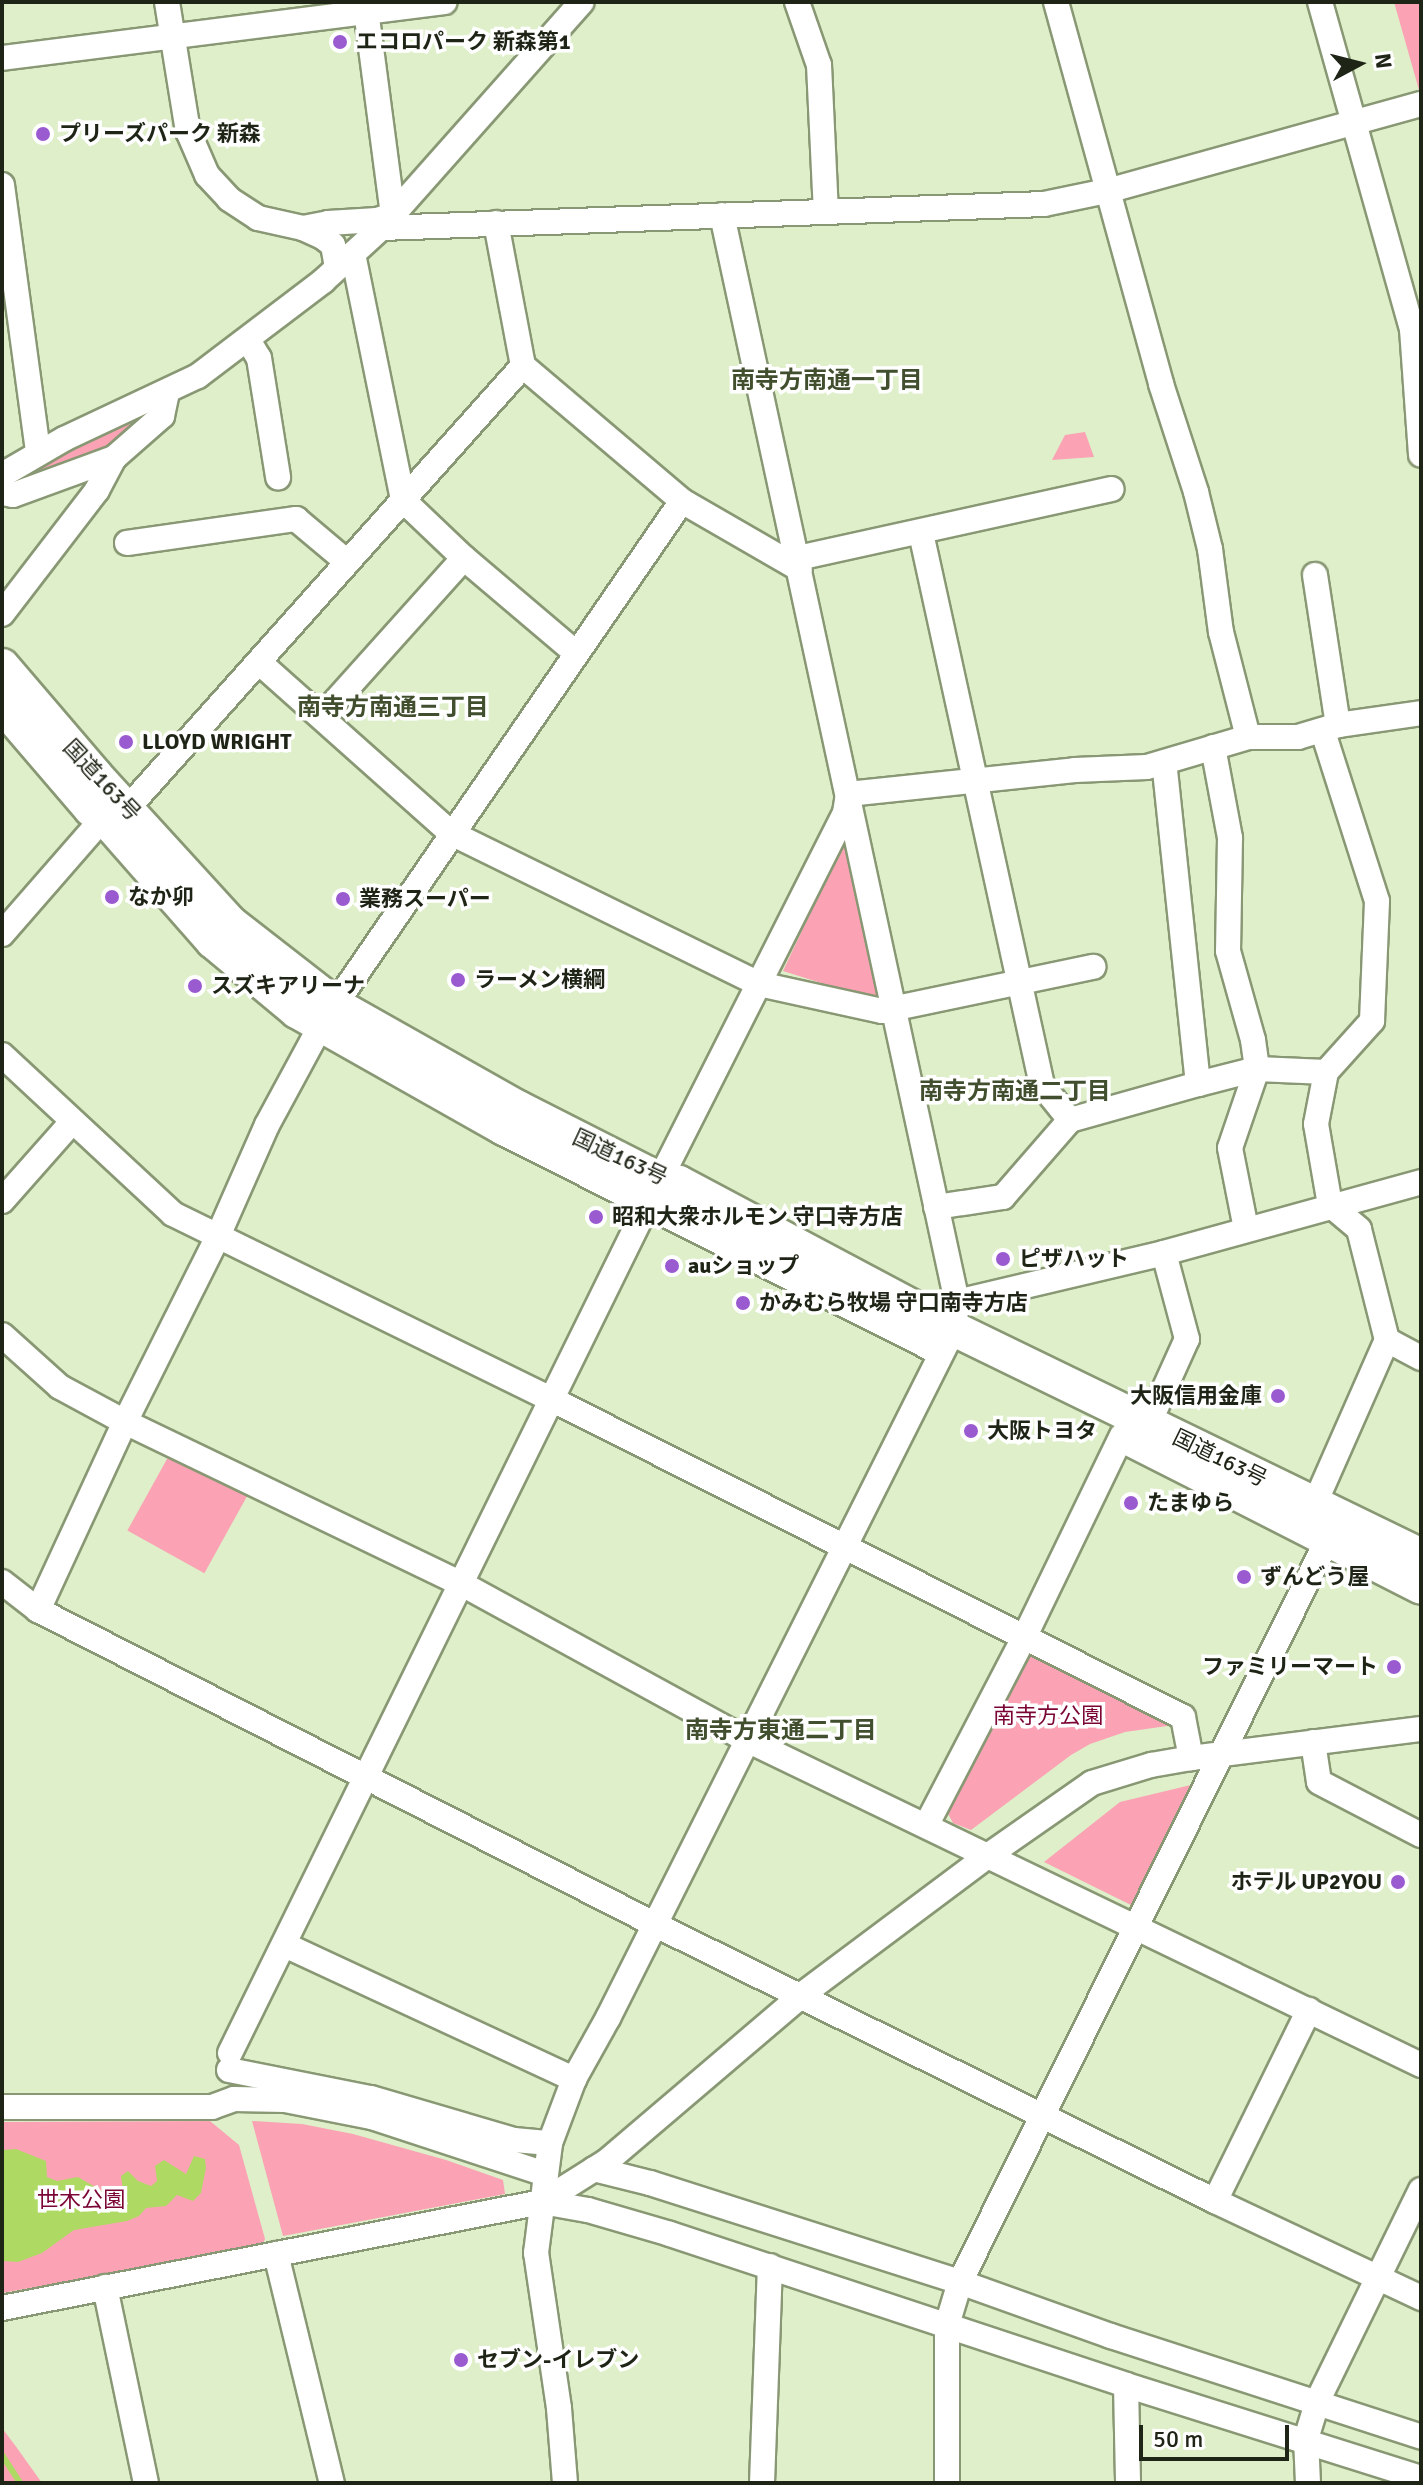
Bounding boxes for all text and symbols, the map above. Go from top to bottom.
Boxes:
north arrow [1319,24,1399,104]
place label: エコロパーク 新森第1 [356,29,571,55]
marker: エコロパーク 新森第1 [331,33,349,51]
text: N [1369,52,1398,70]
place label: プリーズパーク 新森 [59,121,262,147]
marker: プリーズパーク 新森 [34,125,52,143]
district label: 南寺方南通一丁目 [731,367,923,395]
district label: 南寺方南通三丁目 [297,694,489,722]
place label: LLOYD WRIGHT [142,729,292,755]
marker: LLOYD WRIGHT [117,733,135,751]
street label: 国道163号 [58,734,146,826]
place label: なか卯 [128,884,194,910]
place label: 業務スーパー [359,886,491,912]
marker: なか卯 [103,888,121,906]
marker: 業務スーパー [334,890,352,908]
place label: ラーメン横綱 [474,967,606,993]
marker: ラーメン横綱 [449,971,467,989]
place label: スズキアリーナ [211,973,365,999]
marker: スズキアリーナ [186,977,204,995]
district label: 南寺方南通二丁目 [919,1078,1111,1106]
street label: 国道163号 [568,1124,672,1190]
place label: 昭和大衆ホルモン 守口寺方店 [612,1204,903,1230]
marker: 昭和大衆ホルモン 守口寺方店 [587,1208,605,1226]
place label: ピザハット [1019,1246,1129,1272]
marker: ピザハット [994,1250,1012,1268]
place label: auショップ [688,1253,799,1279]
marker: auショップ [663,1257,681,1275]
place label: かみむら牧場 守口南寺方店 [759,1290,1028,1316]
marker: かみむら牧場 守口南寺方店 [734,1294,752,1312]
place label: 大阪信用金庫 [1130,1383,1262,1409]
marker: 大阪信用金庫 [1269,1387,1287,1405]
place label: 大阪トヨタ [987,1418,1097,1444]
marker: 大阪トヨタ [962,1422,980,1440]
street label: 国道163号 [1169,1424,1271,1492]
place label: たまゆら [1147,1490,1235,1516]
marker: たまゆら [1122,1494,1140,1512]
place label: ずんどう屋 [1260,1564,1370,1590]
marker: ずんどう屋 [1235,1568,1253,1586]
place label: ファミリーマート [1202,1654,1378,1680]
marker: ファミリーマート [1385,1658,1403,1676]
park label: 南寺方公園 [993,1703,1103,1729]
district label: 南寺方東通二丁目 [685,1717,877,1745]
place label: ホテル UP2YOU [1230,1869,1382,1895]
marker: ホテル UP2YOU [1389,1873,1407,1891]
park label: 世木公園 [37,2187,125,2213]
place label: セブン-イレブン [477,2347,639,2373]
marker: セブン-イレブン [452,2351,470,2369]
scale bar [1143,2409,1293,2459]
text: 50 m [1153,2424,1203,2454]

